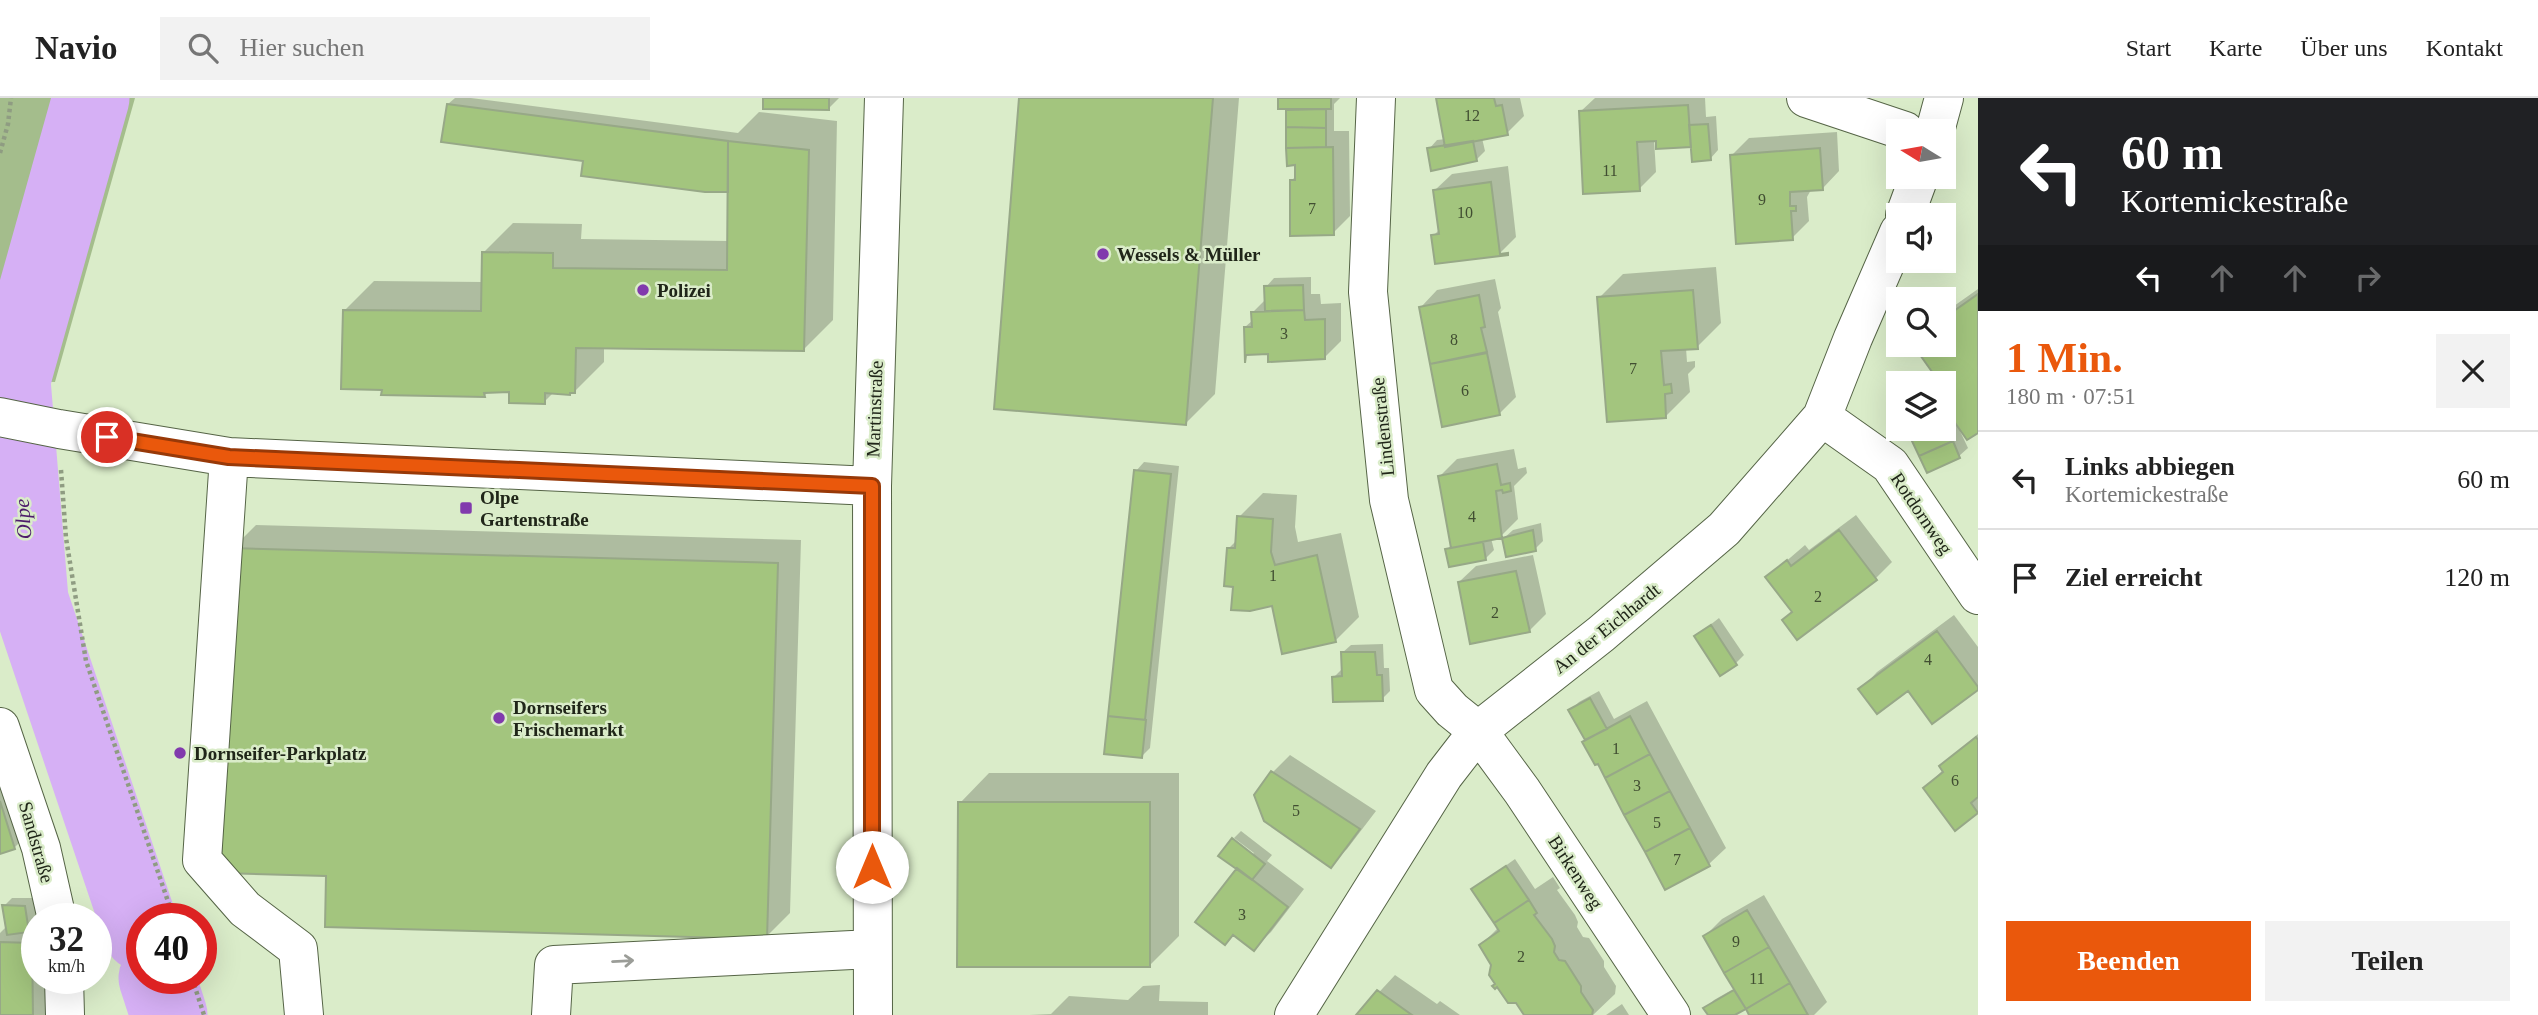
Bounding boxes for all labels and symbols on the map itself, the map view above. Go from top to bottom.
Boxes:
house number: 12 [1464,107,1480,124]
north arrow [1886,119,1956,189]
house number: 11 [1602,162,1618,179]
house number: 9 [1758,191,1766,208]
house number: 7 [1308,200,1316,217]
house number: 10 [1457,204,1473,221]
place label: Wessels & Müller [1117,244,1261,265]
marker: Wessels & Müller [1095,246,1111,262]
place label: Polizei [657,280,711,301]
marker: Polizei [635,282,651,298]
house number: 3 [1280,325,1288,342]
house number: 8 [1450,331,1458,348]
street label: Martinstraße [862,360,887,458]
house number: 7 [1629,360,1637,377]
street label: Lindenstraße [1367,377,1398,477]
house number: 6 [1461,382,1469,399]
pin [77,407,137,467]
street label: Rotdornweg [1887,468,1957,559]
place label: Olpe Gartenstraße [480,487,589,530]
water label: Olpe [10,498,36,540]
marker: Olpe Gartenstraße [458,500,474,516]
house number: 4 [1468,508,1476,525]
house number: 1 [1269,567,1277,584]
street label: An der Eichhardt [1549,579,1664,678]
house number: 2 [1814,588,1822,605]
house number: 2 [1491,604,1499,621]
house number: 4 [1924,651,1932,668]
place label: Dornseifers Frischemarkt [513,697,624,740]
marker: Dornseifers Frischemarkt [491,710,507,726]
house number: 1 [1612,740,1620,757]
place label: Dornseifer-Parkplatz [194,743,367,764]
marker: Dornseifer-Parkplatz [172,745,188,761]
house number: 6 [1951,772,1959,789]
house number: 3 [1633,777,1641,794]
street label: Sandstraße [15,799,58,885]
house number: 5 [1292,802,1300,819]
house number: 5 [1653,814,1661,831]
position arrow [835,830,909,904]
street label: Birkenweg [1544,832,1607,913]
house number: 7 [1673,851,1681,868]
speed limit sign: 40 [126,903,217,994]
house number: 3 [1238,906,1246,923]
house number: 9 [1732,933,1740,950]
house number: 2 [1517,948,1525,965]
one-way arrow [611,955,634,968]
house number: 11 [1749,970,1765,987]

